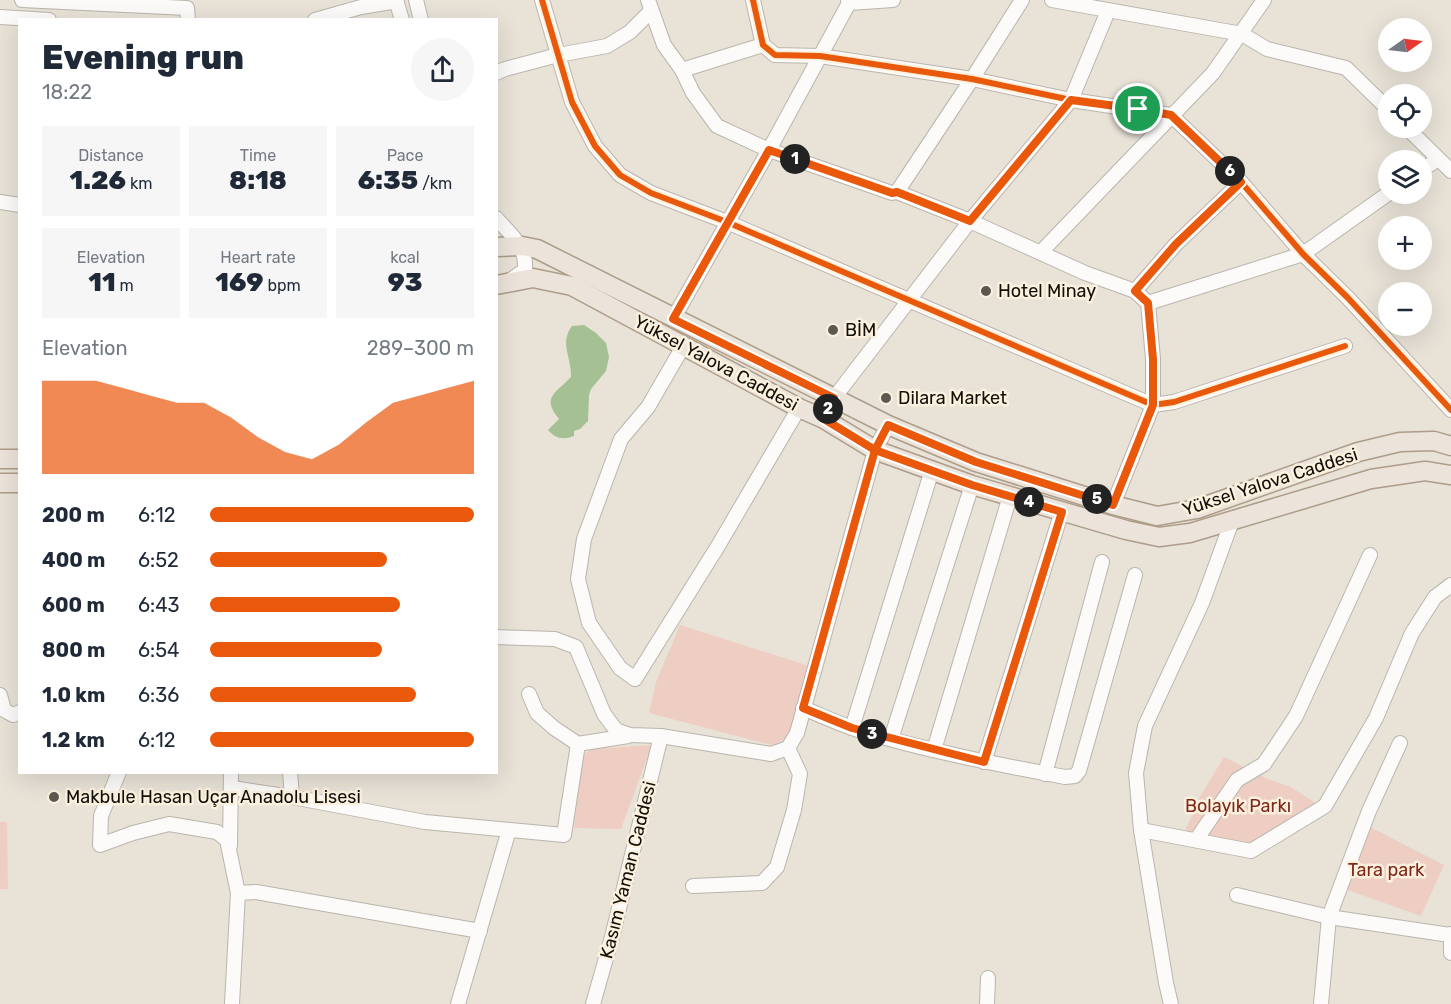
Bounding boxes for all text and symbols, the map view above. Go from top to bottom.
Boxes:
north arrow [1378,18,1432,72]
map controls [1378,18,1432,336]
text: Evening run [42,38,244,77]
button: share [411,38,474,101]
text: 18:22 [42,80,92,104]
pin [1112,83,1163,134]
button: locate [1378,84,1432,138]
icon: arrive [1121,92,1154,125]
pin: 1 [780,144,810,174]
text: Distance [78,146,144,165]
text: Time [240,146,276,165]
text: Pace [387,146,423,165]
text: 1 [791,149,799,168]
button: layers [1378,150,1432,204]
pin: 6 [1215,156,1245,186]
text: 6 [1225,161,1235,180]
text: 1.26 [70,165,126,196]
text: 8:18 [229,165,287,196]
text: 6:35 [358,165,418,196]
text: km [126,174,152,193]
text: /km [418,174,452,193]
button: + [1378,216,1432,270]
text: Elevation [77,248,145,267]
text: Heart rate [220,248,296,267]
text: kcal [390,248,420,267]
text: 11 [88,267,116,298]
text: 169 [215,267,264,298]
text: 93 [388,267,422,298]
text: m [116,276,134,295]
text: bpm [264,276,301,295]
place label: Hotel Minay [998,280,1096,302]
button: − [1378,282,1432,336]
marker: Hotel Minay [979,284,993,298]
street label: Yüksel Yalova Caddesi [630,310,802,416]
place label: BİM [845,319,876,341]
marker: BİM [826,323,840,337]
text: Elevation [42,336,128,360]
text: 289–300 m [367,336,474,360]
place label: Dilara Market [898,387,1007,409]
marker: Dilara Market [879,391,893,405]
pin: 2 [813,394,843,424]
text: 2 [823,399,833,418]
street label: Yüksel Yalova Caddesi [1180,443,1360,521]
pin: 5 [1082,484,1112,514]
pin: 4 [1014,487,1044,517]
text: 5 [1092,489,1102,508]
text: 4 [1024,492,1034,511]
text: 200 m [42,503,105,527]
text: 6:12 [138,503,175,527]
text: 400 m [42,548,105,572]
text: 6:52 [138,548,179,572]
text: 600 m [42,593,105,617]
text: 6:43 [138,593,180,617]
text: 800 m [42,638,105,662]
text: 6:54 [138,638,179,662]
text: 1.0 km [42,683,105,707]
text: 6:36 [138,683,179,707]
pin: 3 [857,719,887,749]
text: 3 [867,724,877,743]
text: 1.2 km [42,728,105,752]
text: 6:12 [138,728,175,752]
street label: Kasım Yaman Caddesi [595,779,661,961]
place label: Makbule Hasan Uçar Anadolu Lisesi [66,786,361,808]
marker: Makbule Hasan Uçar Anadolu Lisesi [47,790,61,804]
park label: Bolayık Parkı [1185,795,1291,817]
park label: Tara park [1348,859,1425,881]

